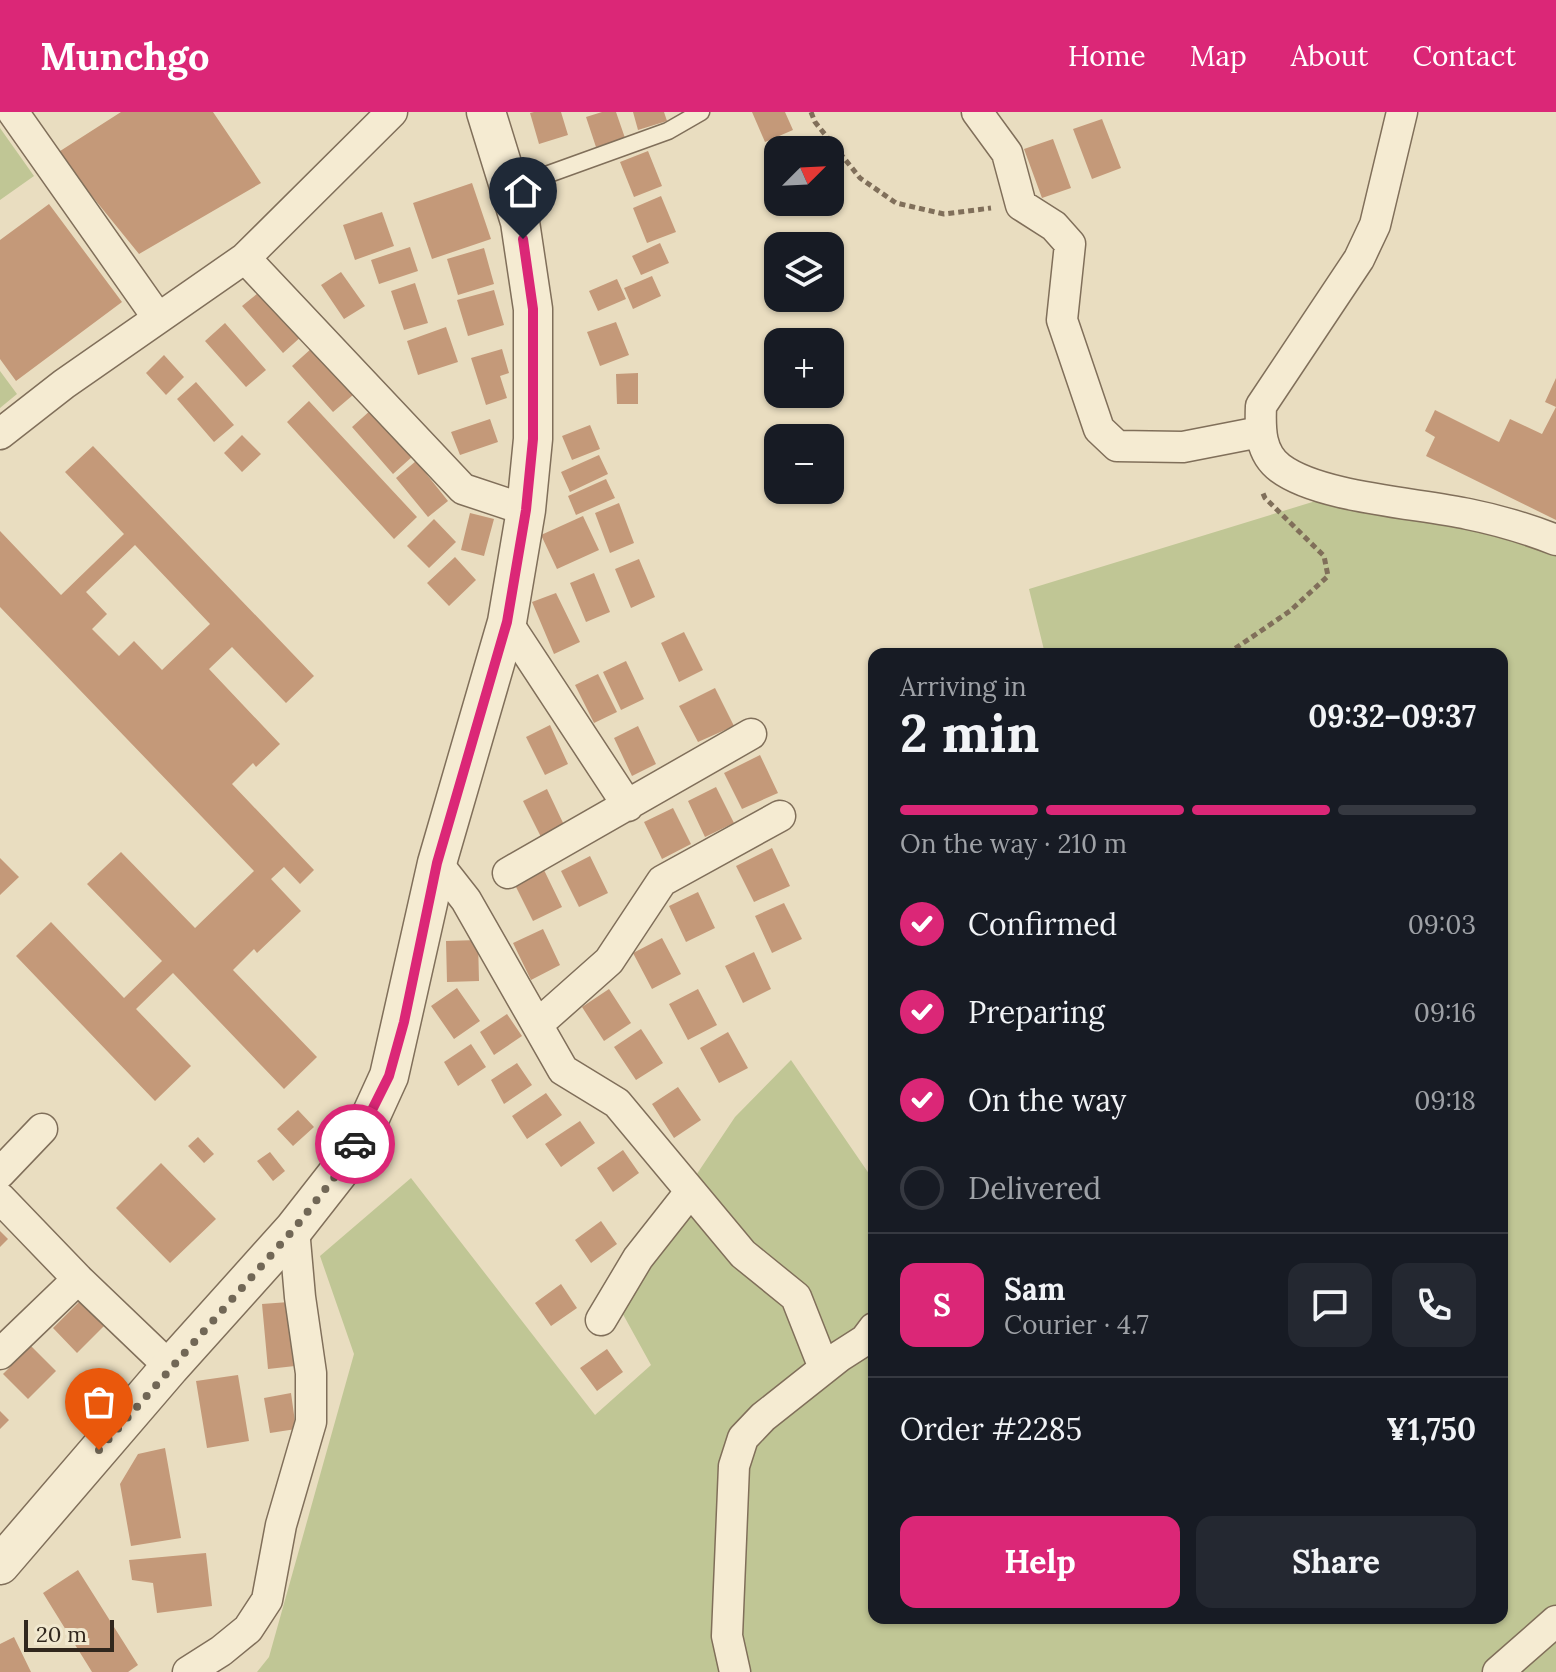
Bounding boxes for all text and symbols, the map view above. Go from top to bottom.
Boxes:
text: Munchgo [40,32,209,80]
text: Home [1068,38,1146,74]
text: Map [1190,38,1247,74]
text: About [1291,38,1368,74]
text: Contact [1412,38,1516,74]
north arrow [764,136,844,216]
map controls [764,136,844,504]
pin [489,157,557,239]
icon: home [501,169,545,213]
button: layers [764,232,844,312]
button: + [764,328,844,408]
button: − [764,424,844,504]
text: Arriving in [900,670,1027,703]
text: 09:32–09:37 [1308,697,1476,735]
text: 2 min [900,700,1039,766]
text: On the way · 210 m [900,827,1127,860]
icon: check [900,902,944,946]
text: Confirmed [968,905,1117,943]
text: 09:03 [1408,908,1476,941]
icon: check [900,990,944,1034]
text: Preparing [968,993,1105,1031]
text: 09:16 [1414,996,1476,1029]
icon: check [900,1078,944,1122]
text: On the way [968,1081,1126,1119]
text: 09:18 [1414,1084,1476,1117]
courier [315,1104,395,1184]
icon: car [333,1122,377,1166]
text: Delivered [968,1169,1101,1207]
button: chat [1288,1263,1372,1347]
button: phone [1392,1263,1476,1347]
text: Sam [1004,1270,1065,1308]
text: S [933,1286,951,1324]
text: Courier · 4.7 [1004,1308,1149,1341]
pin [65,1368,133,1450]
icon: bag [77,1380,121,1424]
text: Order #2285 [900,1410,1082,1448]
text: ¥1,750 [1386,1410,1476,1448]
button: Help [900,1516,1180,1608]
button: Share [1196,1516,1476,1608]
scale bar [24,1616,114,1652]
text: 20 m [36,1620,87,1648]

